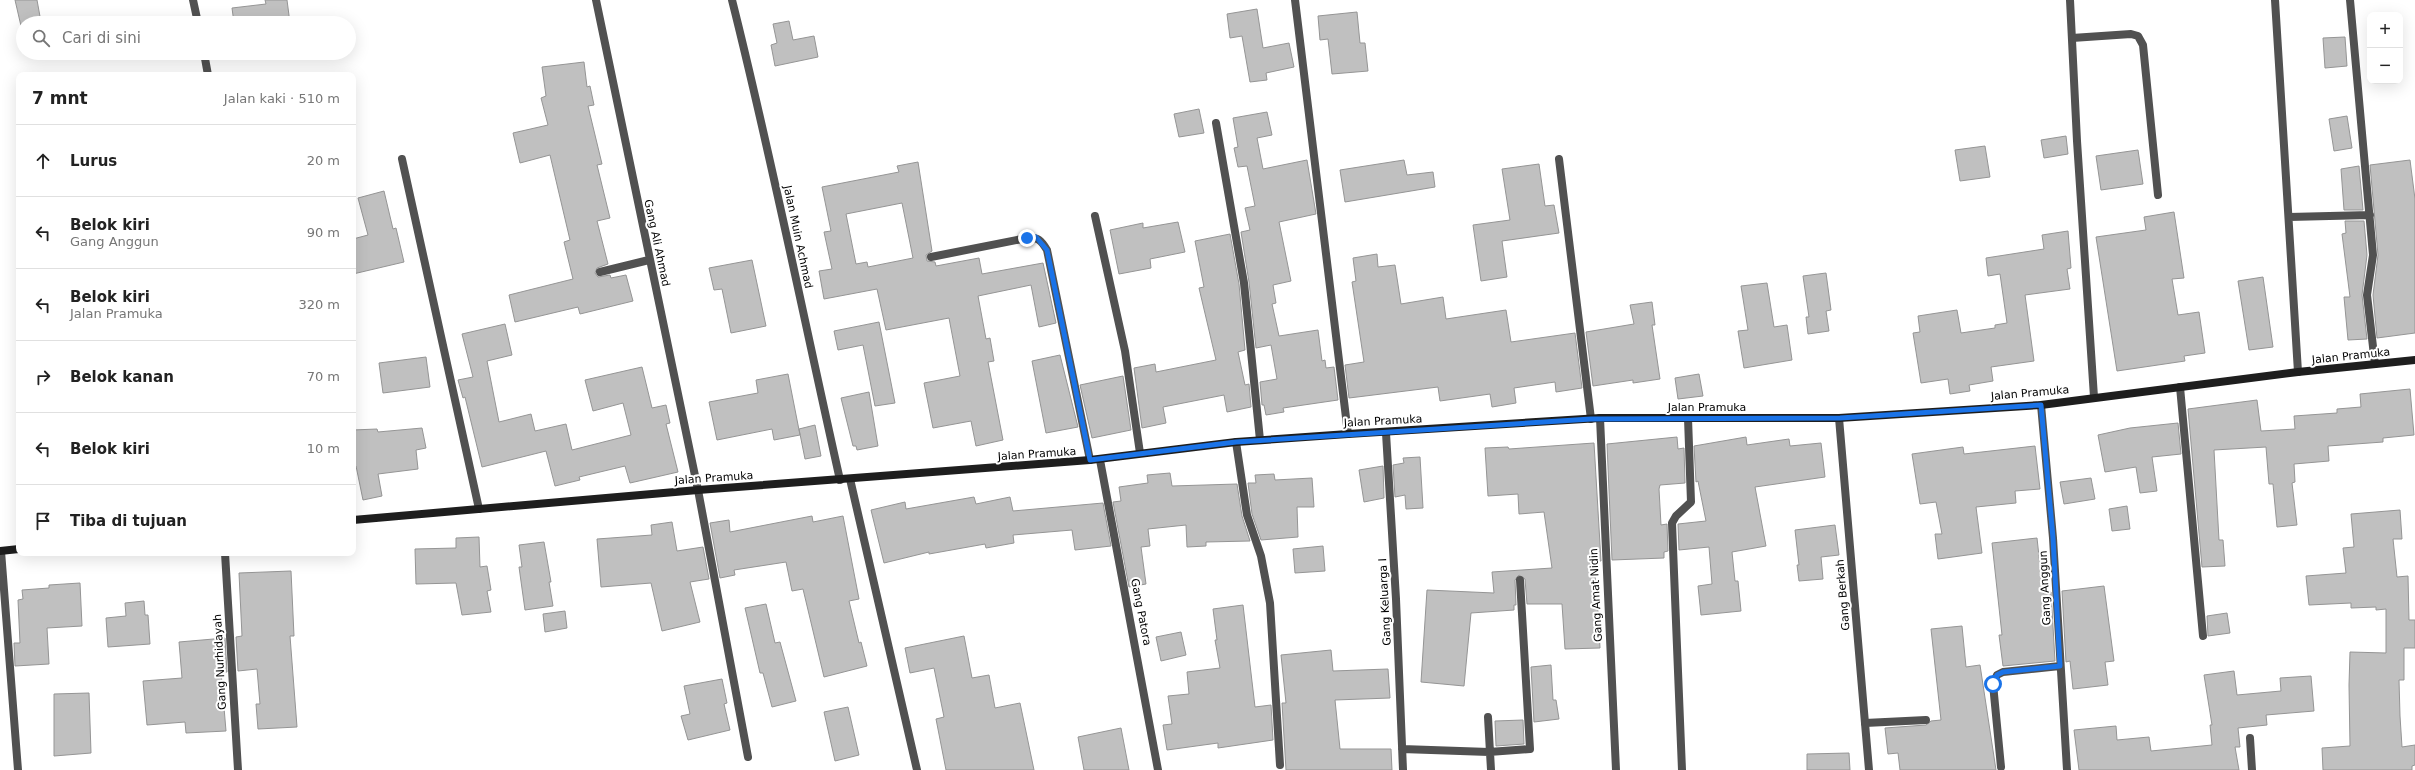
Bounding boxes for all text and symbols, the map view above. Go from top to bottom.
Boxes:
map controls [2367,12,2403,84]
button: + [2367,12,2403,48]
search box [16,16,356,60]
icon: search [30,27,52,49]
text: Cari di sini [62,29,141,47]
button: − [2367,48,2403,84]
text: 7 mnt [32,88,88,108]
text: Jalan kaki · 510 m [224,91,340,106]
icon: ahead [32,150,54,172]
text: Lurus [70,152,117,170]
text: 20 m [307,153,340,168]
street label: Jalan Muin Achmad [781,183,815,290]
street label: Gang Ali Ahmad [641,198,673,288]
text: Belok kiri [70,216,150,234]
icon: left [32,222,54,244]
text: 90 m [307,225,340,240]
route end [1018,229,1036,247]
text: Gang Anggun [70,234,159,249]
text: Belok kiri [70,288,150,306]
icon: left [32,294,54,316]
text: 320 m [298,297,340,312]
text: Jalan Pramuka [70,306,163,321]
street label: Jalan Pramuka [2310,345,2391,367]
icon: right [32,366,54,388]
text: Belok kanan [70,368,174,386]
text: 70 m [307,369,340,384]
street label: Jalan Pramuka [1989,383,2070,403]
street label: Jalan Pramuka [1667,401,1746,414]
street label: Jalan Pramuka [1342,412,1423,430]
icon: left [32,438,54,460]
text: Belok kiri [70,440,150,458]
text: 10 m [307,441,340,456]
street label: Jalan Pramuka [996,445,1077,463]
street label: Jalan Pramuka [673,469,754,487]
icon: arrive [32,510,54,532]
text: Tiba di tujuan [70,512,187,530]
street label: Gang Amat Nidin [1587,548,1605,642]
street label: Gang Anggun [2037,550,2053,626]
street label: Gang Keluarga I [1376,558,1394,646]
street label: Gang Berkah [1833,559,1853,631]
street label: Gang Patora [1128,577,1154,647]
street label: Gang Nurhidayah [211,614,229,710]
route start [1984,675,2002,693]

